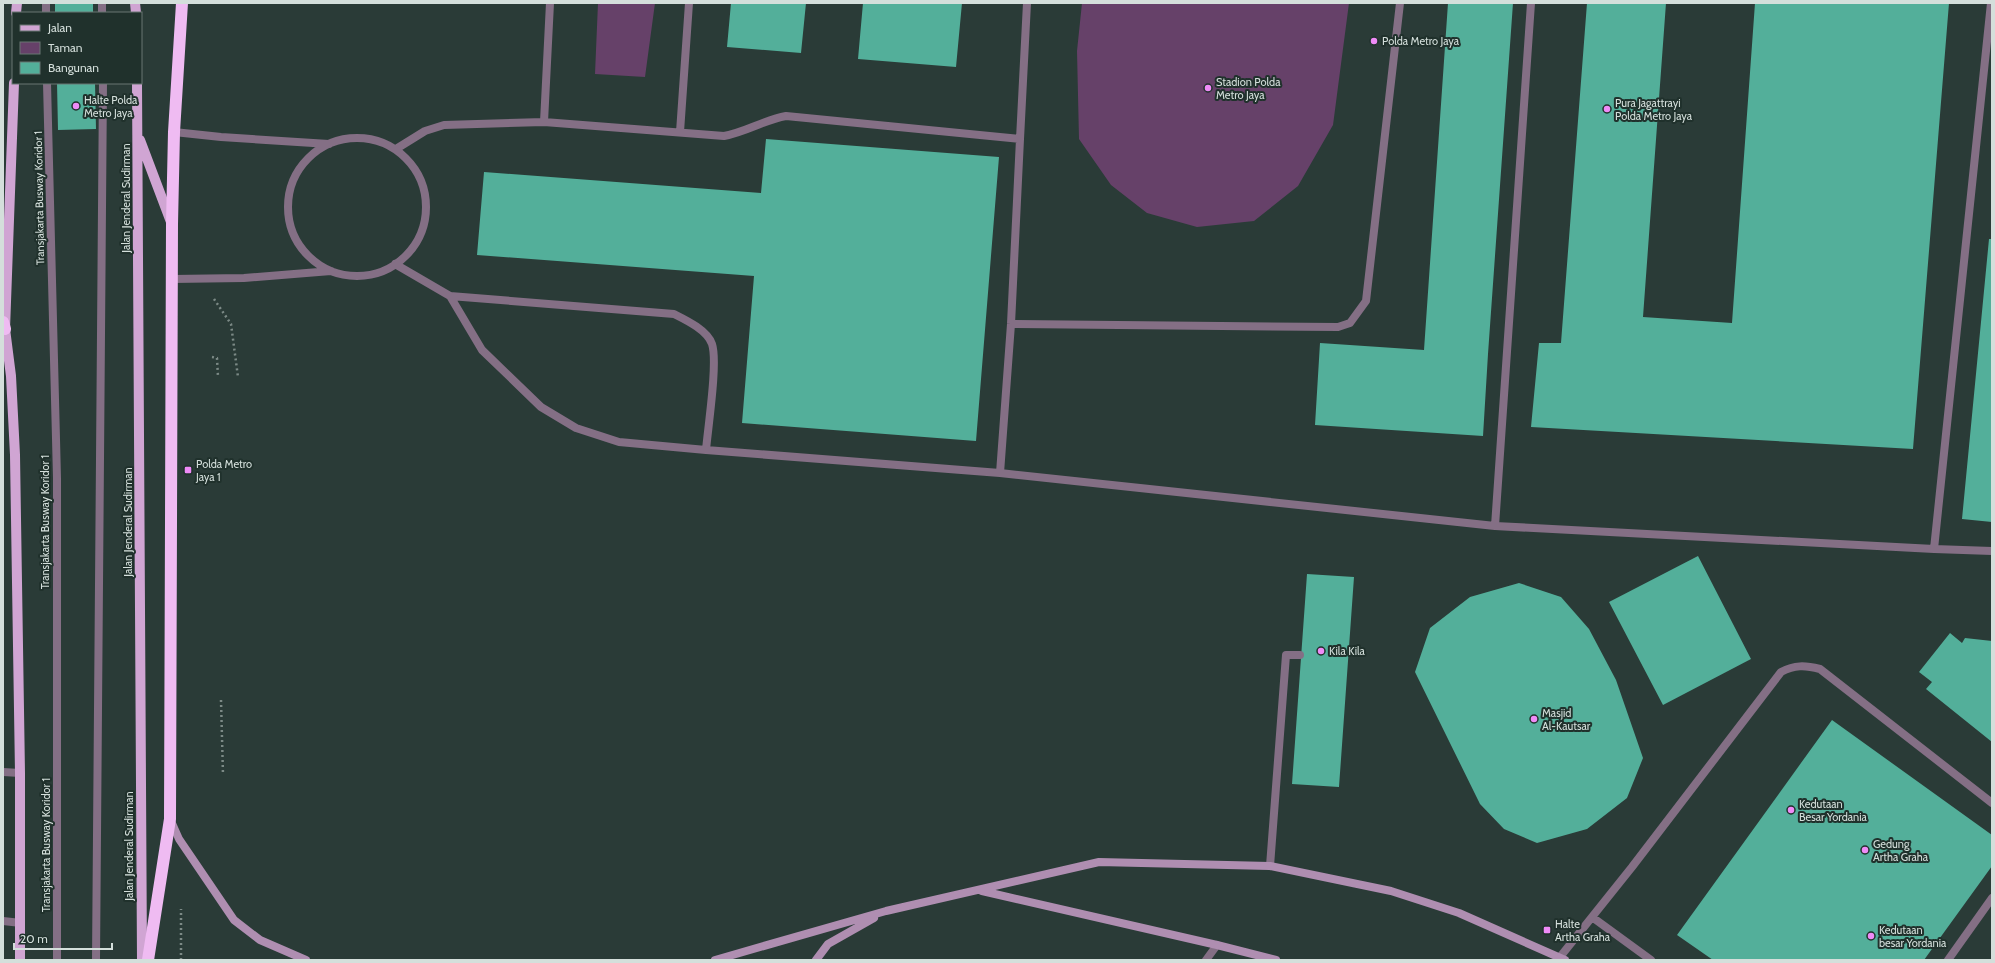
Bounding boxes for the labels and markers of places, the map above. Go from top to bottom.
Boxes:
place label: Polda Metro Jaya [1382,34,1460,48]
marker: Polda Metro Jaya [1369,36,1379,46]
place label: Stadion Polda Metro Jaya [1216,75,1281,102]
marker: Stadion Polda Metro Jaya [1203,83,1213,93]
place label: Halte Polda Metro Jaya [84,93,138,120]
place label: Pura Jagattrayi Polda Metro Jaya [1615,96,1693,123]
marker: Halte Polda Metro Jaya [71,101,81,111]
marker: Pura Jagattrayi Polda Metro Jaya [1602,104,1612,114]
place label: Polda Metro Jaya 1 [195,457,252,484]
marker: Polda Metro Jaya 1 [183,465,193,475]
place label: Kila Kila [1329,644,1366,658]
marker: Kila Kila [1316,646,1326,656]
place label: Masjid Al-Kautsar [1542,706,1591,733]
marker: Masjid Al-Kautsar [1529,714,1539,724]
place label: Kedutaan Besar Yordania [1799,797,1868,824]
marker: Kedutaan Besar Yordania [1786,805,1796,815]
place label: Gedung Artha Graha [1873,837,1929,864]
marker: Gedung Artha Graha [1860,845,1870,855]
place label: Halte Artha Graha [1555,917,1611,944]
place label: Kedutaan besar Yordania [1879,923,1947,950]
marker: Halte Artha Graha [1542,925,1552,935]
marker: Kedutaan besar Yordania [1866,931,1876,941]

